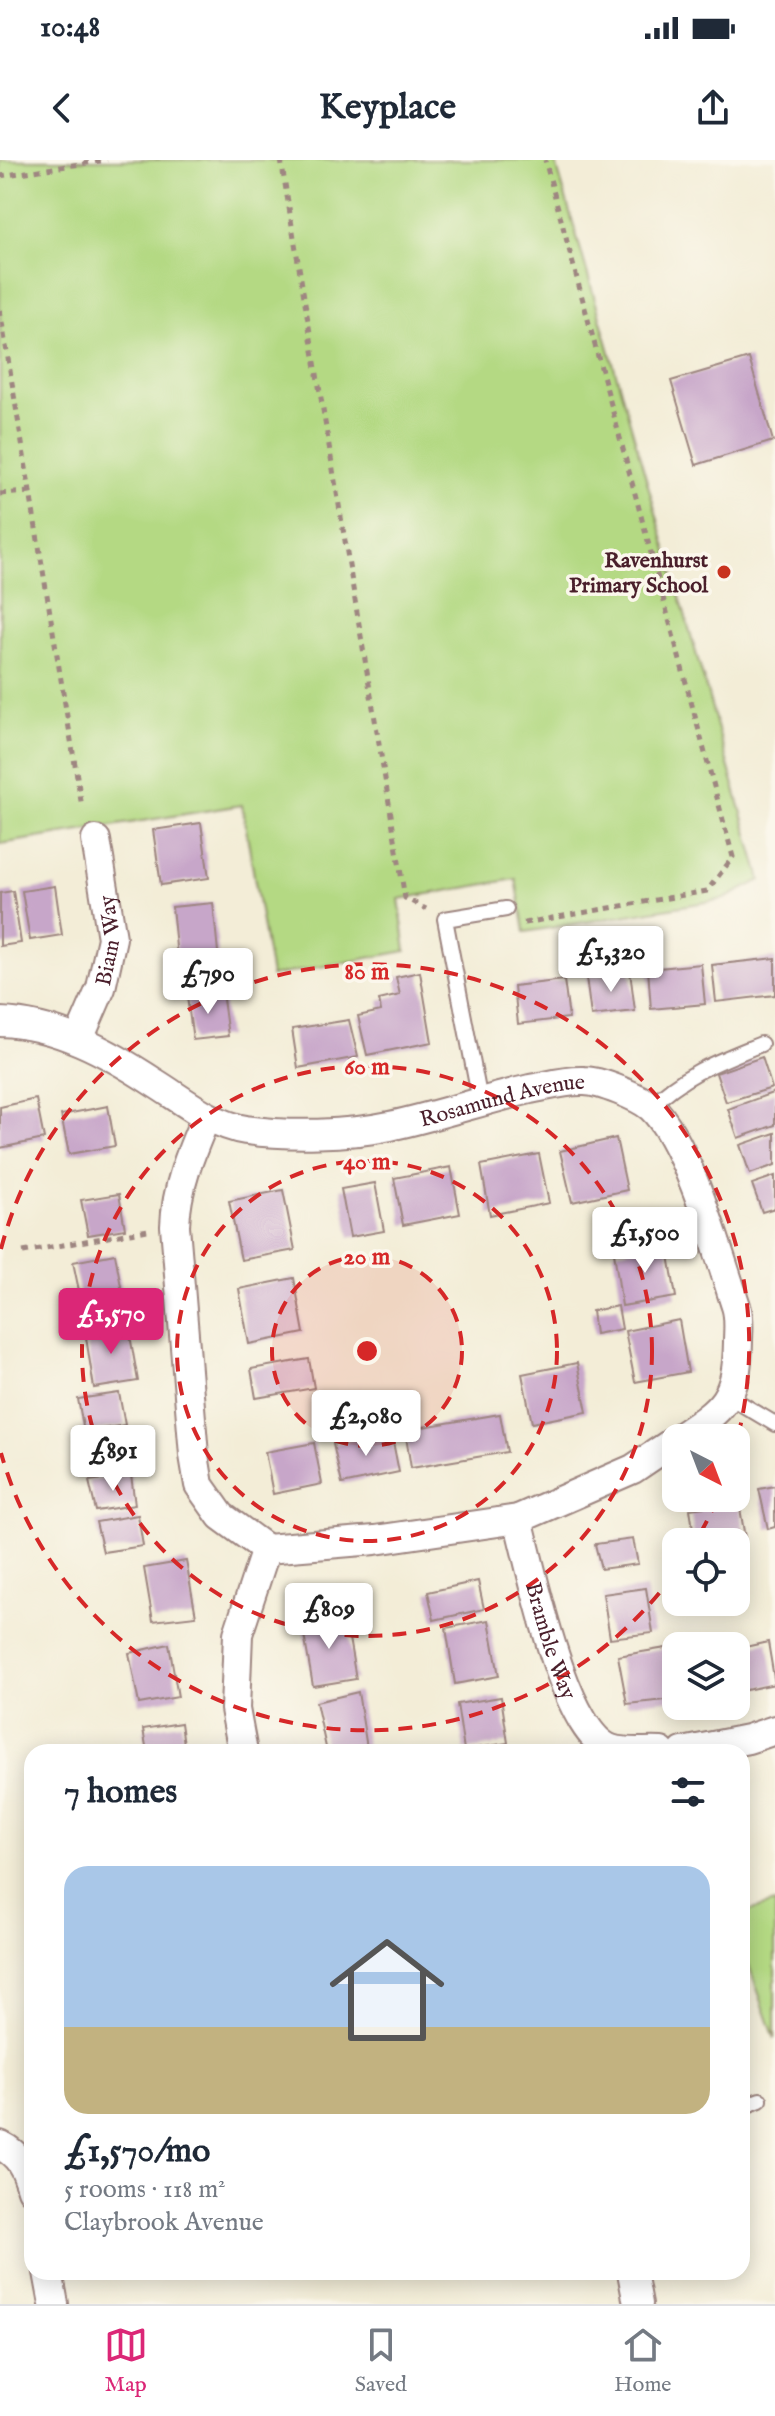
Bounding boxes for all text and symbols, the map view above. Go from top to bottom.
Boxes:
text: 10:48 [40,9,100,47]
text: Keyplace [319,85,456,131]
icon: back [40,86,84,130]
icon: share [691,86,735,130]
place label: Ravenhurst Primary School [569,547,709,600]
marker: Ravenhurst Primary School [715,563,733,581]
street label: Biam Way [90,893,128,989]
pin: £1,320 [546,926,676,994]
text: £1,320 [576,935,646,968]
pin: £790 [161,948,255,1016]
text: £790 [181,957,235,990]
text: 80 m [345,957,390,988]
text: 60 m [344,1052,390,1083]
street label: Rosamund Avenue [417,1069,585,1134]
text: 40 m [343,1147,391,1178]
pin: £1,500 [580,1207,710,1275]
text: £1,500 [610,1216,680,1249]
text: 20 m [344,1242,391,1273]
pin: £1,570 [46,1288,176,1356]
text: £1,570 [77,1297,145,1330]
centre of rings [353,1337,381,1365]
pin: £2,080 [301,1390,431,1458]
text: £2,080 [330,1399,402,1432]
north arrow [662,1424,750,1512]
map controls [662,1424,750,1720]
pin: £891 [66,1425,160,1493]
text: £891 [88,1434,138,1467]
button: locate [662,1528,750,1616]
street label: Bramble Way [518,1579,582,1704]
pin: £809 [282,1583,376,1651]
text: £809 [303,1592,355,1625]
button: layers [662,1632,750,1720]
icon: filters [666,1770,710,1814]
text: 7 homes [64,1771,177,1814]
icon: home [315,1918,459,2062]
text: £1,570/mo [64,2130,210,2173]
text: 5 rooms · 118 m² [64,2173,226,2206]
text: Claybrook Avenue [64,2206,264,2239]
tab: Map [104,2323,148,2399]
tab: Saved [355,2323,407,2399]
tab: Home [614,2323,671,2399]

